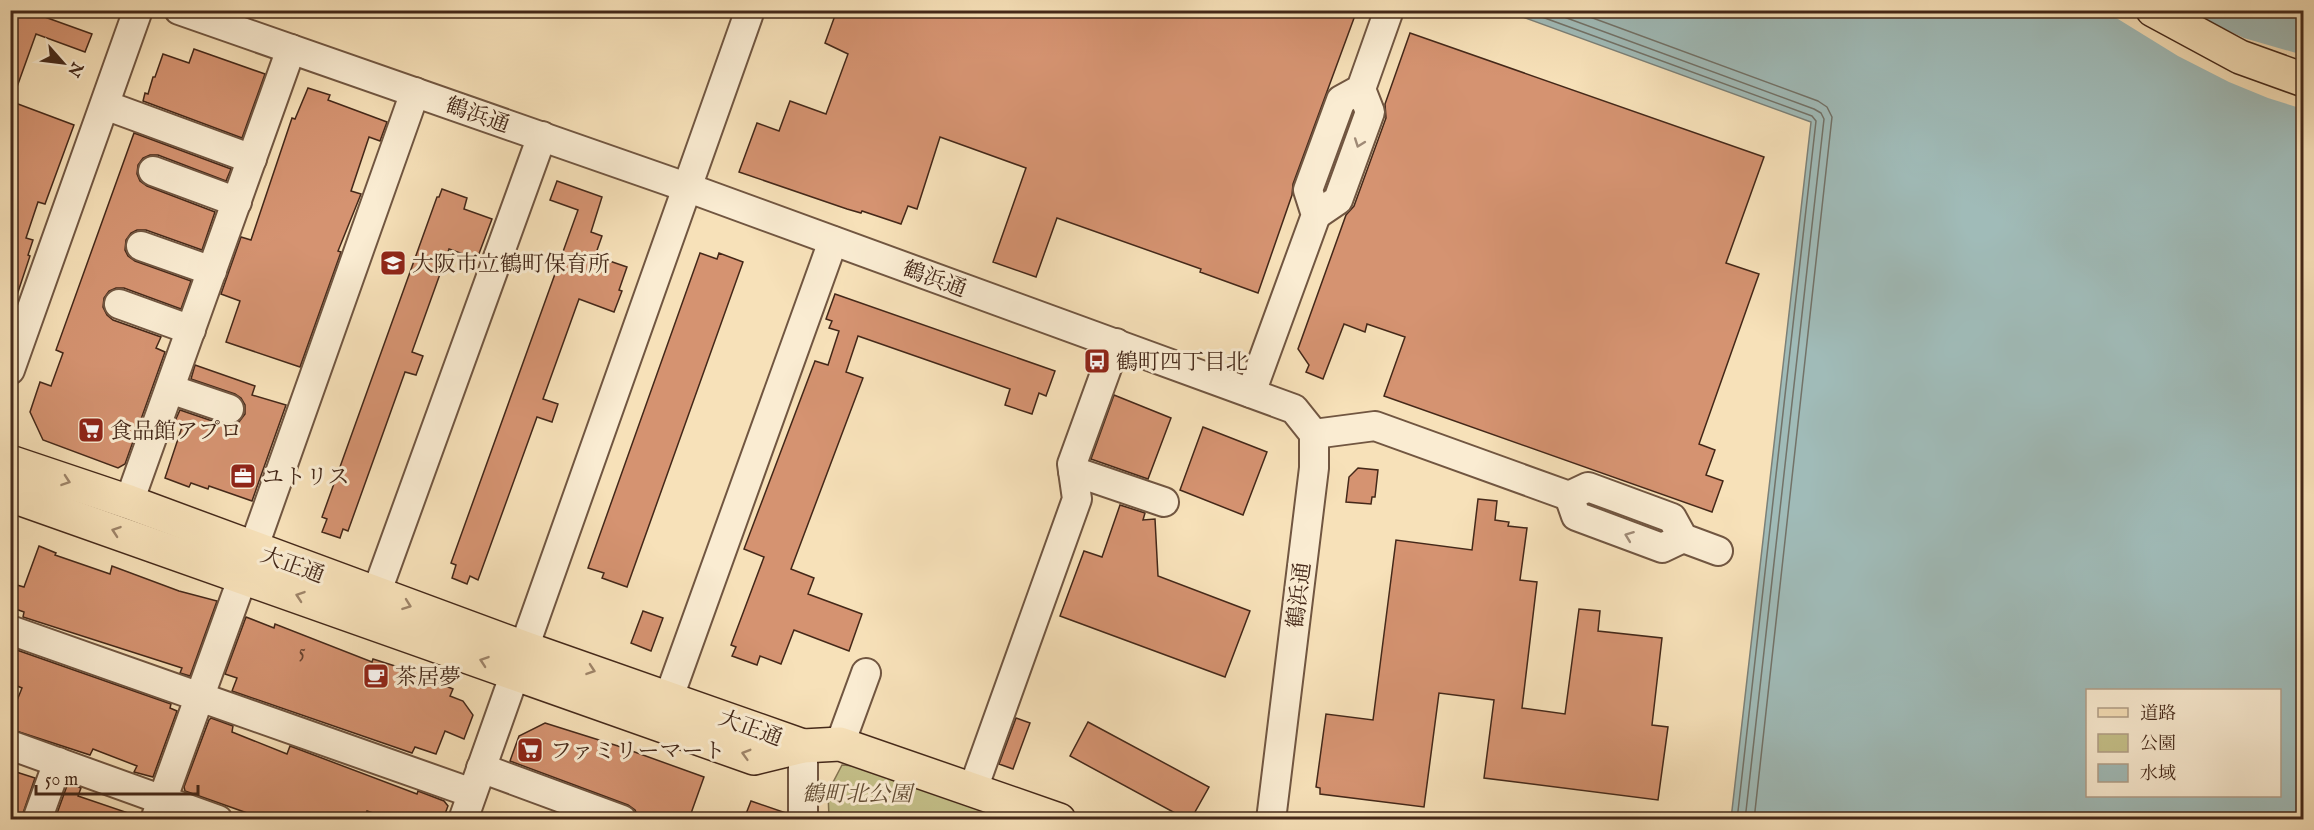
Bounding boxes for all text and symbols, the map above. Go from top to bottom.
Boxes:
north arrow [33,33,93,93]
text: N [62,57,87,80]
street label: 鶴浜通 [442,92,513,140]
one-way arrow [1353,138,1366,148]
school or university icon: 大阪市立鶴町保育所 [378,248,408,278]
place label: 大阪市立鶴町保育所 [412,251,610,279]
street label: 鶴浜通 [899,255,970,304]
bus stop icon: 鶴町四丁目北 [1082,346,1112,376]
place label: 鶴町四丁目北 [1116,349,1248,377]
supermarket icon: 食品館アプロ [76,415,106,445]
place label: 食品館アプロ [110,418,242,446]
office icon: ユトリス [228,461,258,491]
place label: ユトリス [262,464,350,492]
one-way arrow [60,473,71,486]
one-way arrow [111,526,122,539]
one-way arrow [1624,530,1635,543]
street label: 大正通 [257,541,328,590]
street label: 鶴浜通 [1282,561,1318,630]
one-way arrow [295,590,306,603]
one-way arrow [401,598,412,610]
house number: 5 [298,639,306,664]
one-way arrow [479,655,490,668]
cafe icon: 茶居夢 [361,661,391,691]
one-way arrow [585,663,596,676]
place label: 茶居夢 [395,664,461,692]
legend [2086,689,2281,797]
text: 道路 [2140,703,2176,726]
street label: 大正通 [715,704,786,753]
text: 公園 [2140,733,2176,756]
supermarket icon: ファミリーマート [515,735,545,765]
place label: ファミリーマート [550,738,726,766]
one-way arrow [741,749,752,761]
scale bar [36,758,198,796]
text: 水域 [2140,763,2176,786]
text: 50 m [45,769,78,792]
park label: 鶴町北公園 [802,781,915,809]

